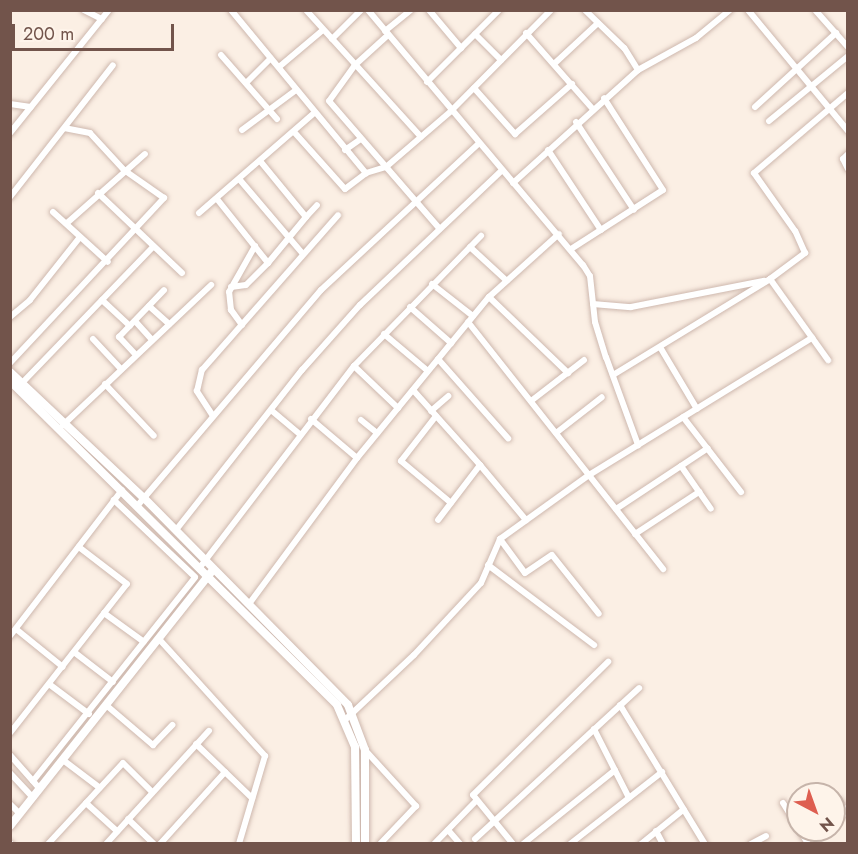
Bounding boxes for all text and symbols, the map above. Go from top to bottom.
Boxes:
scale bar [15,12,177,50]
text: 200 m [23,21,74,47]
north arrow [786,782,846,842]
text: N [814,812,839,837]

